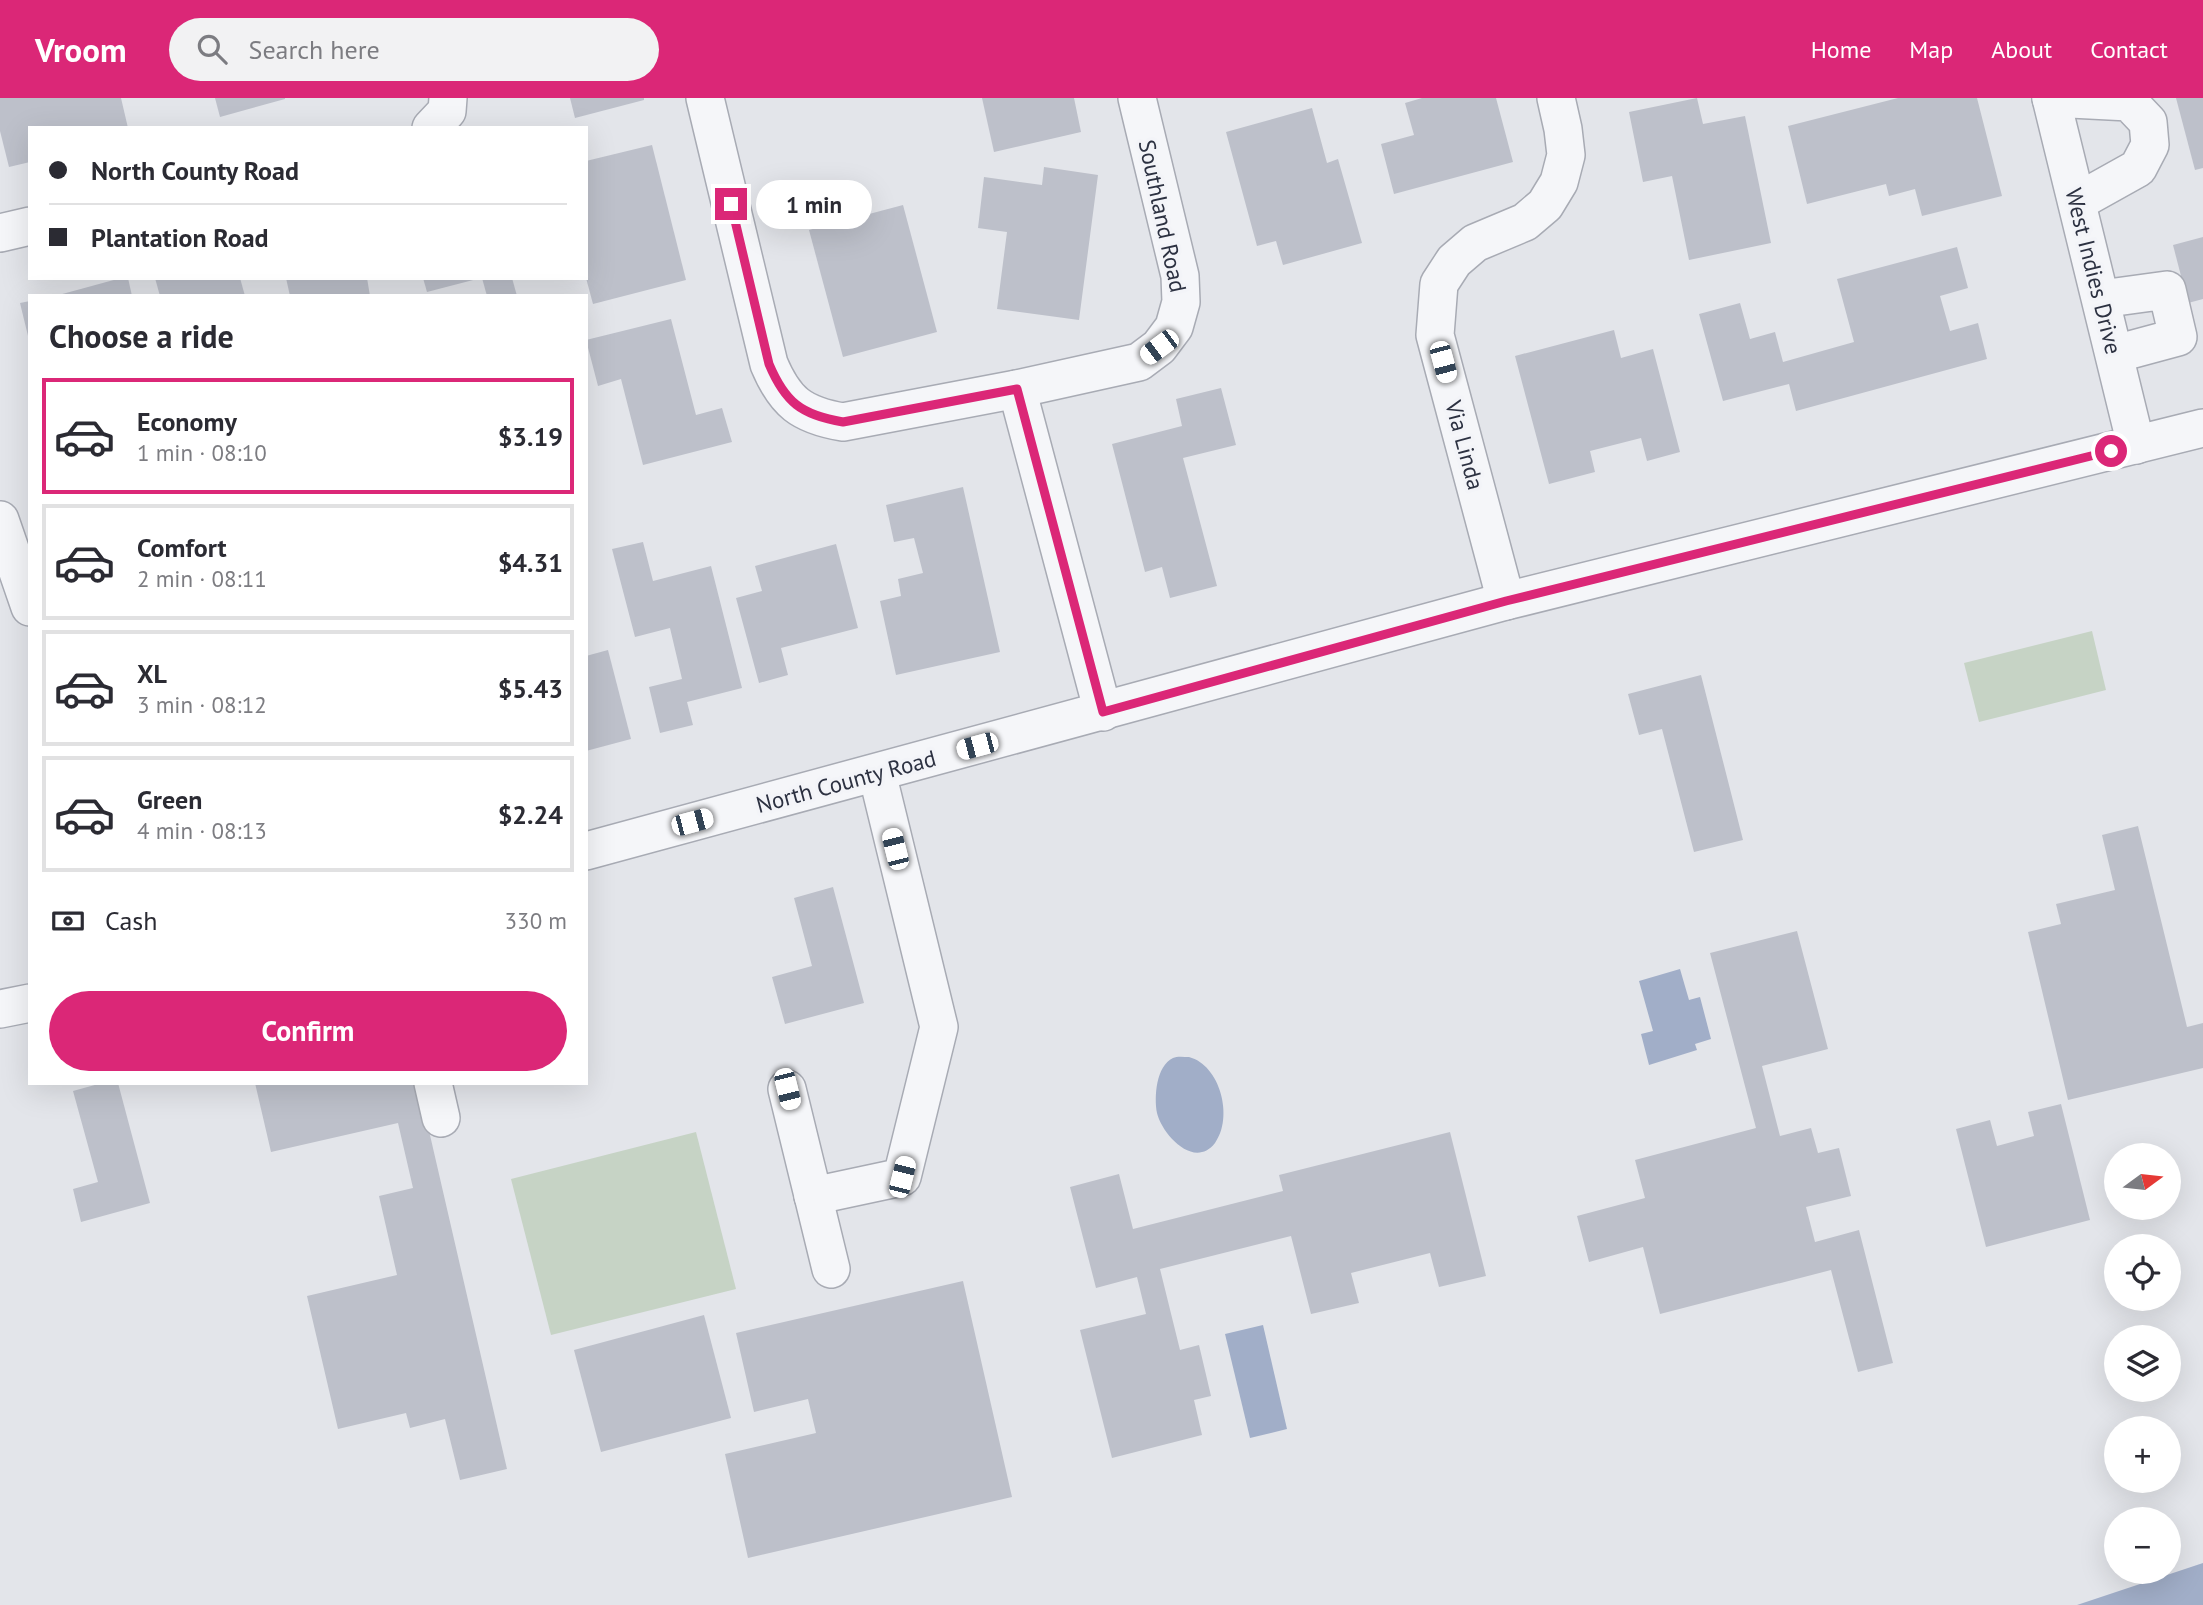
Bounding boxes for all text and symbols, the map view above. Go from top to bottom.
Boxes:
search box [169,18,659,81]
text: Vroom [35,28,127,71]
icon: search [193,30,231,68]
text: Search here [249,33,380,66]
text: Home [1811,34,1871,65]
text: Map [1909,34,1953,65]
text: About [1991,34,2052,65]
text: Contact [2090,34,2168,65]
street label: Southland Road [1133,137,1193,295]
text: North County Road [91,154,299,187]
callout: 1 min [756,180,871,228]
street label: West Indies Drive [2059,185,2129,357]
route end [715,188,747,220]
text: 1 min [786,190,842,219]
text: Plantation Road [91,221,269,254]
text: Choose a ride [49,315,234,357]
car [1136,326,1183,368]
car [1428,339,1459,385]
street label: Via Linda [1439,396,1491,493]
icon: car [53,405,116,468]
text: Economy [137,405,237,438]
text: $3.19 [498,420,563,453]
route start [2095,435,2127,467]
text: 1 min · 08:10 [137,438,267,467]
icon: car [53,531,116,594]
text: Comfort [137,531,227,564]
text: $4.31 [498,546,563,579]
text: 2 min · 08:11 [137,564,267,593]
icon: car [53,657,116,720]
text: XL [137,657,167,690]
text: $5.43 [498,672,563,705]
text: 3 min · 08:12 [137,690,267,719]
car [954,730,1001,762]
street label: North County Road [753,743,939,819]
icon: car [53,783,116,846]
text: Green [137,783,202,816]
text: $2.24 [498,798,563,831]
car [669,806,716,838]
text: 4 min · 08:13 [137,816,267,845]
car [880,826,911,872]
icon: cash [49,902,87,940]
text: Cash [105,904,157,937]
text: 330 m [505,906,567,935]
button: Confirm [49,991,567,1071]
car [772,1066,803,1112]
north arrow [2104,1143,2180,1220]
map controls [2104,1143,2181,1584]
car [887,1154,918,1200]
button: locate [2104,1234,2181,1311]
button: layers [2104,1325,2181,1402]
button: + [2104,1416,2181,1493]
button: − [2104,1507,2181,1584]

